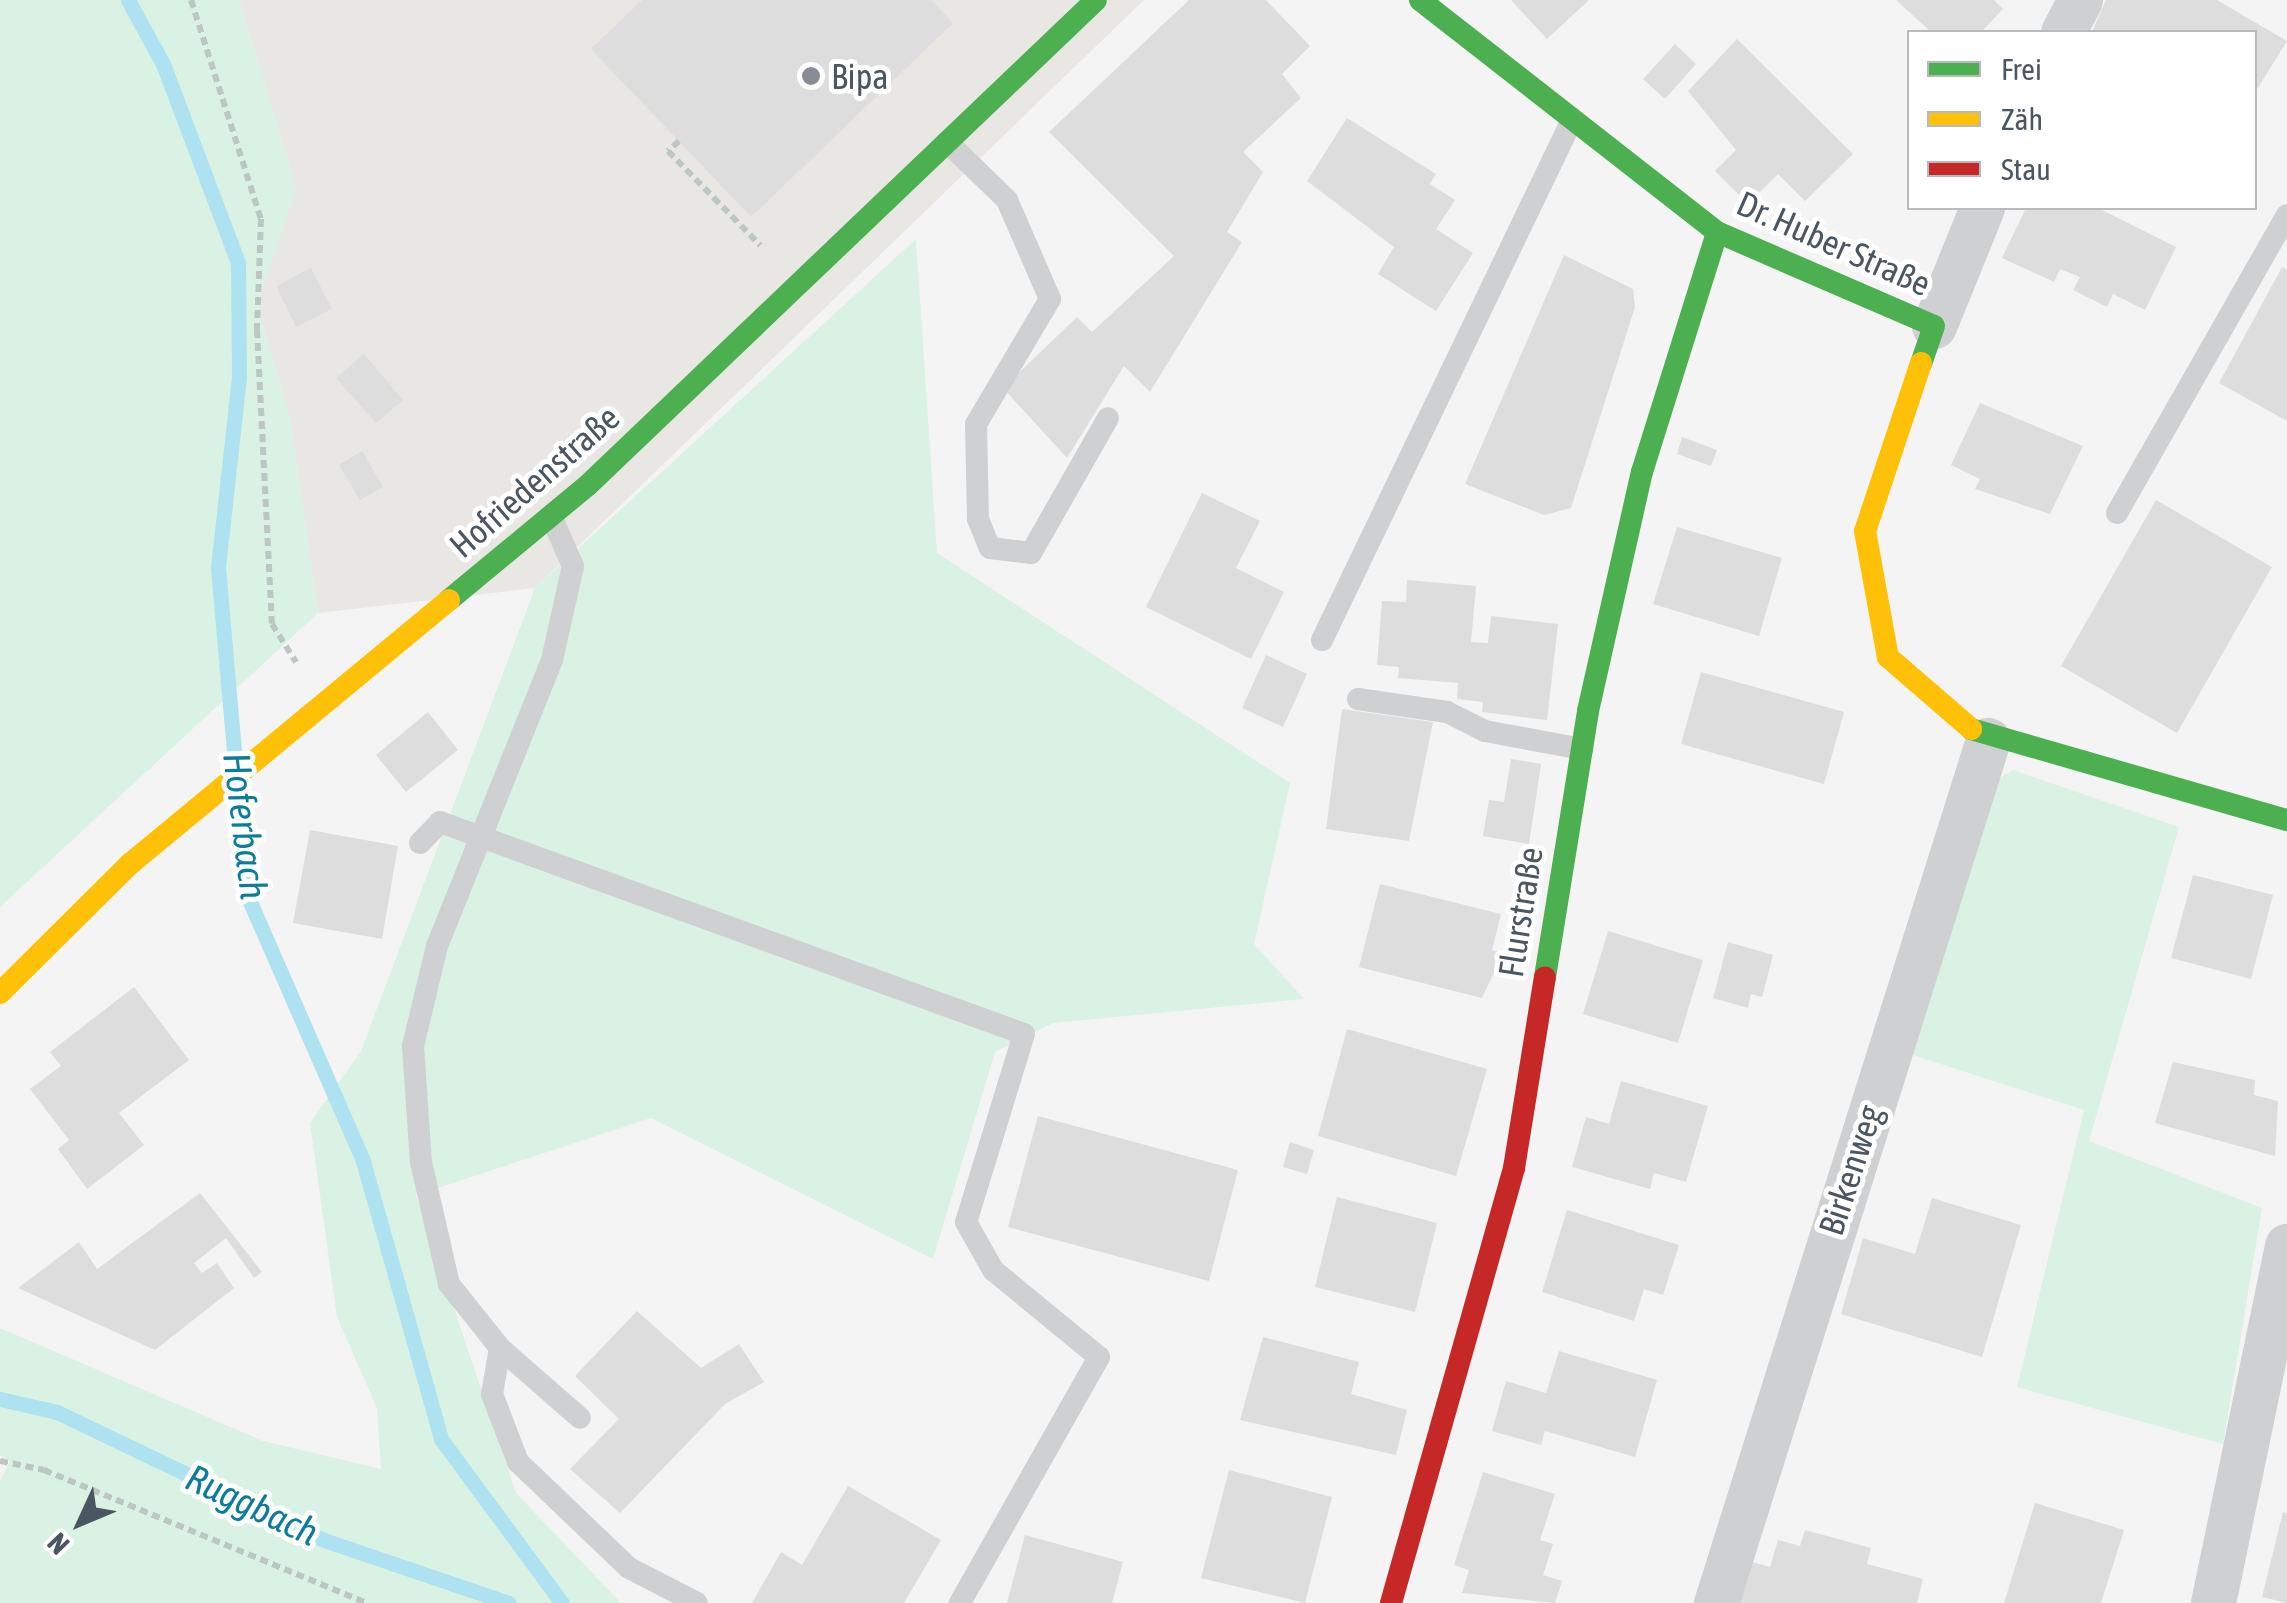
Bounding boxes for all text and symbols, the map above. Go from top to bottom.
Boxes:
legend [1907,30,2257,210]
text: Frei [2001,52,2042,86]
place label: Bipa [831,55,889,97]
marker: Bipa [800,65,822,87]
text: Zäh [2001,102,2043,136]
text: Stau [2001,152,2051,186]
street label: Dr. Huber Straße [1731,182,1937,304]
street label: Hofriedenstraße [441,396,627,566]
water label: Hoferbach [213,750,277,902]
street label: Flurstraße [1489,844,1551,980]
street label: Birkenweg [1809,1100,1891,1240]
water label: Ruggbach [179,1455,325,1555]
north arrow [30,1473,130,1573]
text: N [41,1527,76,1561]

